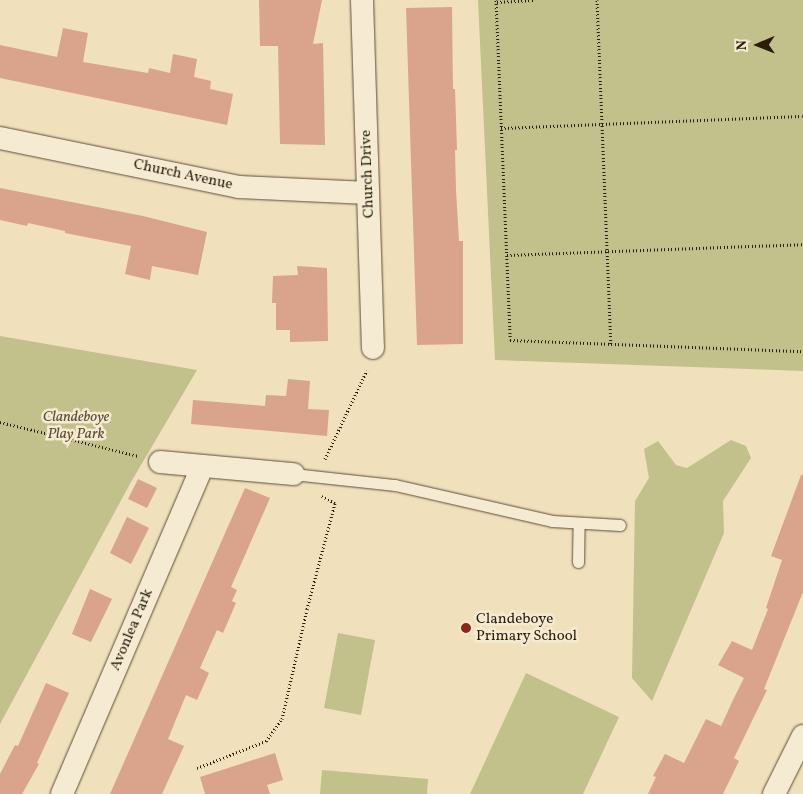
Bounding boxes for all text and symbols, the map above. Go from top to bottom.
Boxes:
north arrow [733,20,783,70]
text: N [733,40,752,51]
street label: Church Drive [357,130,379,218]
street label: Church Avenue [132,156,234,194]
park label: Clandeboye Play Park [43,408,109,443]
street label: Avonlea Park [107,586,157,674]
place label: Clandeboye Primary School [476,610,578,645]
marker: Clandeboye Primary School [460,622,472,634]

